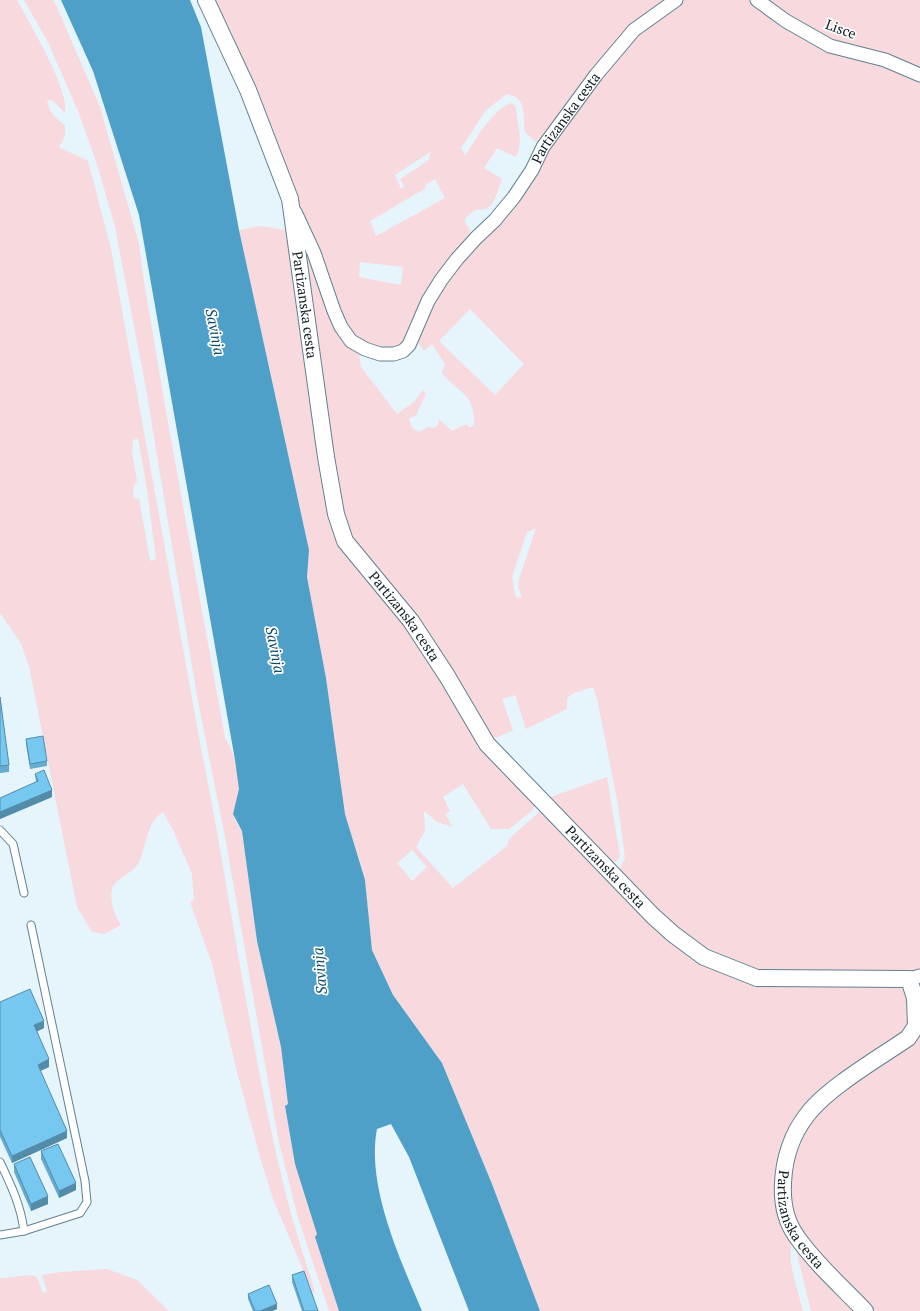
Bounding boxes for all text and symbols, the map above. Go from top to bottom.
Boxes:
street label: Lisce [823,14,859,43]
street label: Partizanska cesta [526,68,604,167]
street label: Partizanska cesta [288,250,322,360]
water label: Savinja [202,307,230,357]
street label: Partizanska cesta [365,567,445,665]
water label: Savinja [262,625,290,675]
street label: Partizanska cesta [562,821,650,912]
water label: Savinja [307,947,331,995]
street label: Partizanska cesta [774,1169,829,1272]

